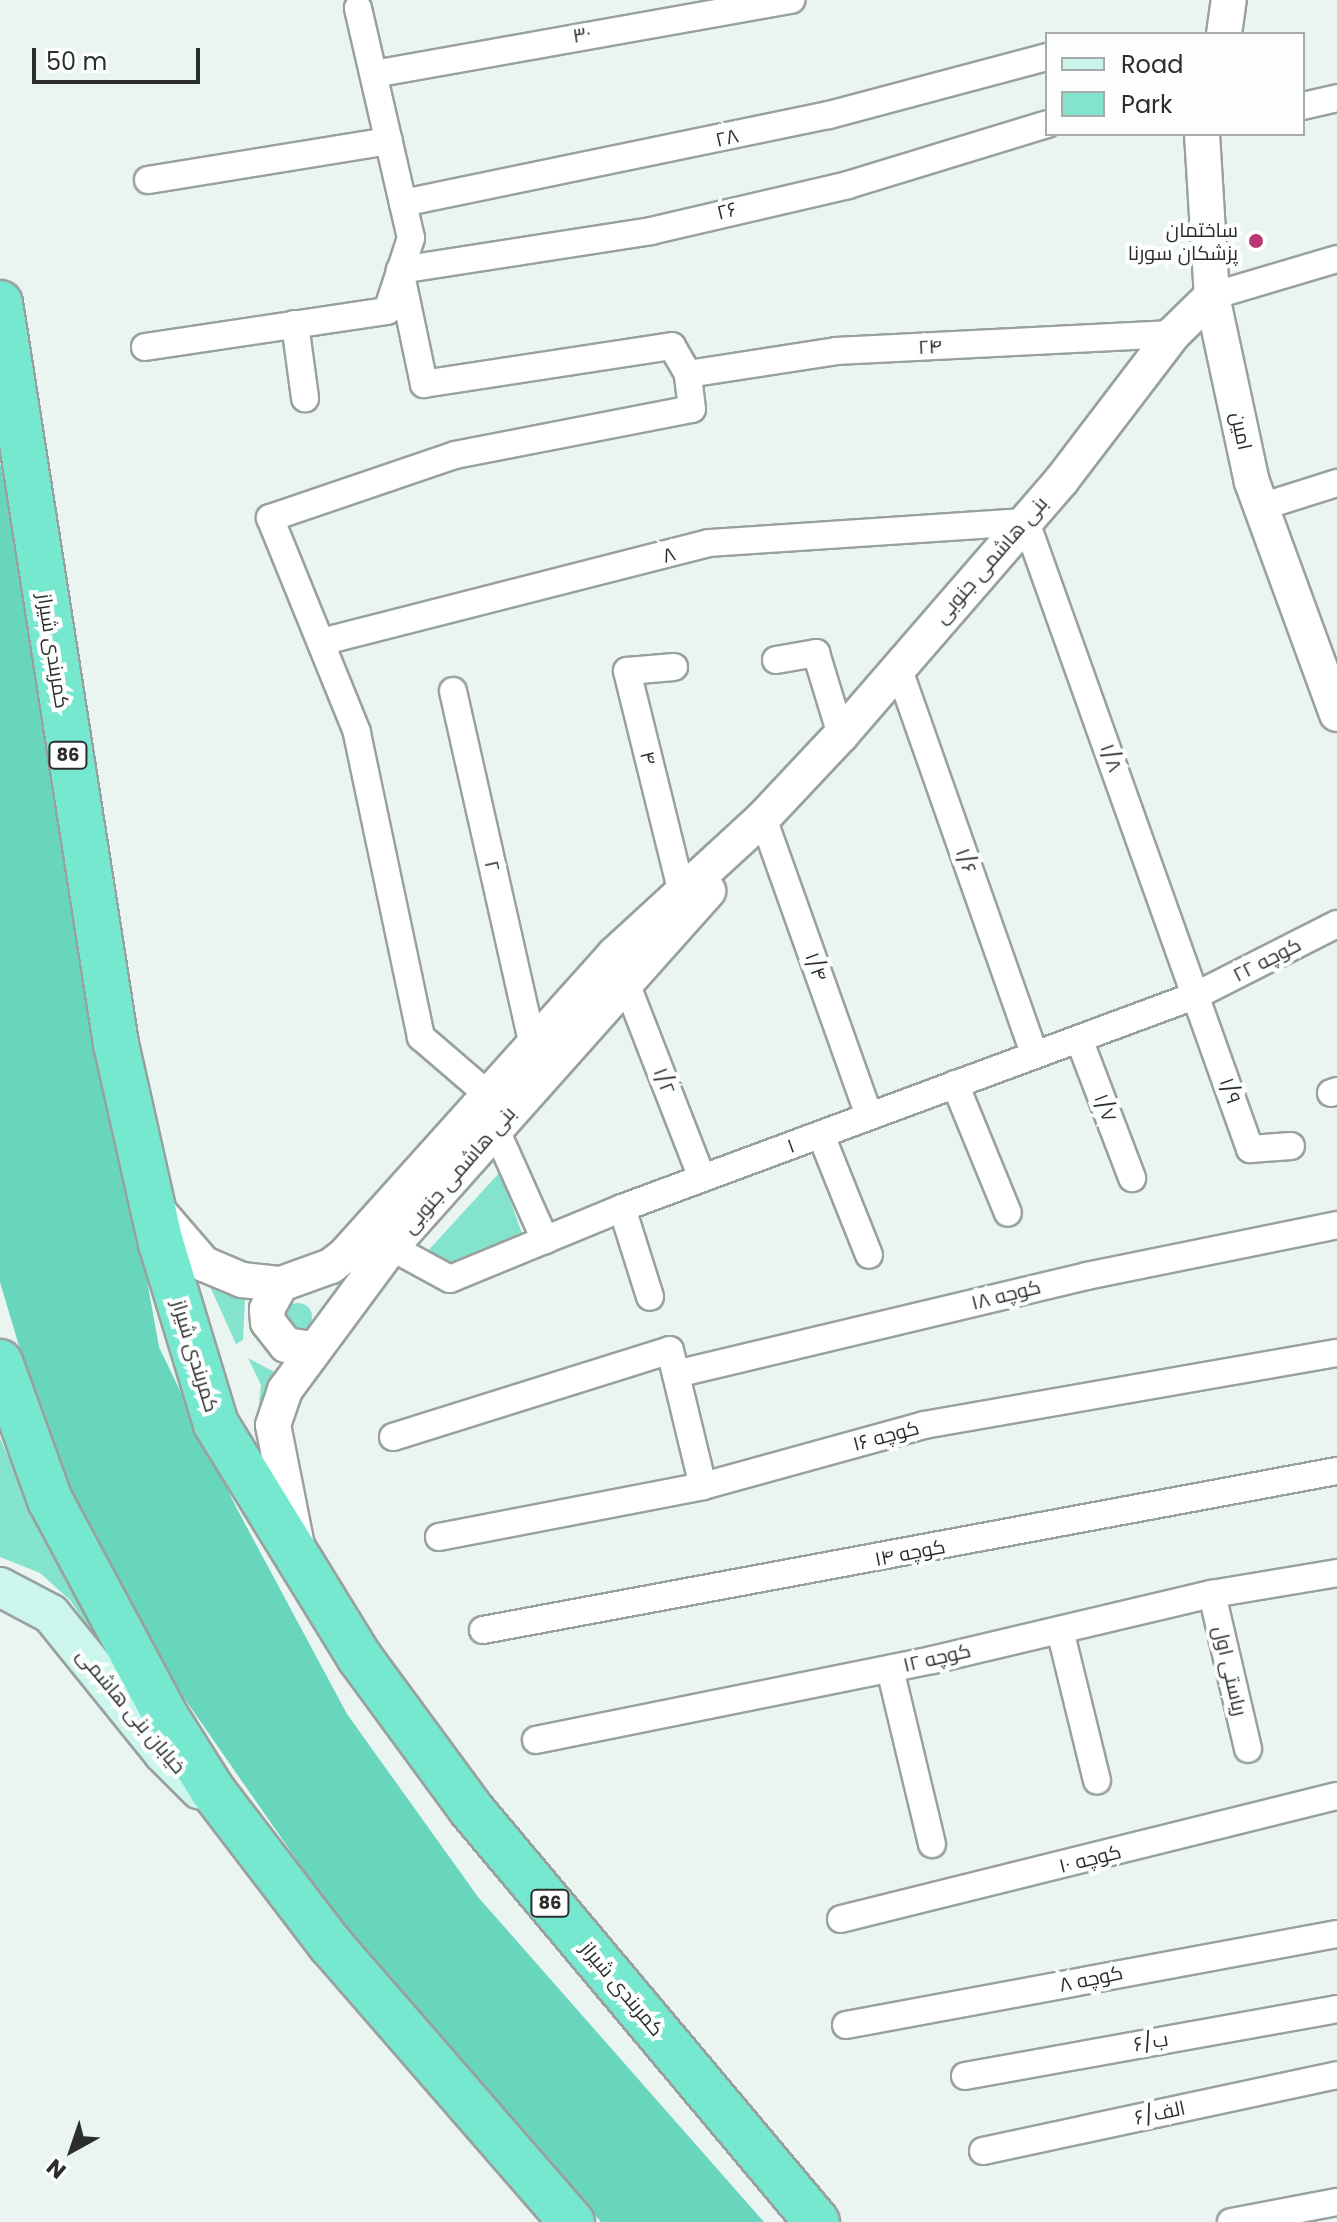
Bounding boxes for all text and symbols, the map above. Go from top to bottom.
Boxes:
street label: ۳۰ [571,22,593,48]
scale bar [36,32,204,82]
legend [1045,32,1305,136]
text: 50 m [46,45,107,78]
text: Road [1121,48,1183,81]
text: Park [1121,88,1172,121]
street label: ۲۸ [713,124,741,152]
street label: ۲۶ [714,197,740,225]
place label: ساختمان پزشکان سورنا [1128,218,1238,265]
marker: ساختمان پزشکان سورنا [1245,230,1267,252]
street label: ۲۴ [917,334,943,360]
street label: امین [1225,410,1257,452]
street label: بنی هاشمی جنوبی [929,491,1053,629]
street label: ۸ [660,542,678,568]
street label: کمربندی شیراز [32,592,74,710]
road number: 86 [48,741,88,769]
street label: ۱/۸ [1095,741,1127,775]
street label: ۴ [635,749,661,767]
street label: ۱/۶ [950,845,982,877]
street label: ۲ [479,858,505,874]
street label: کوچه ۲۲ [1229,933,1305,987]
street label: ۱/۴ [800,949,832,985]
street label: ۱/۲ [648,1064,680,1098]
street label: ۱/۹ [1214,1075,1246,1107]
street label: ۱/۷ [1089,1091,1121,1125]
street label: بنی هاشمی جنوبی [397,1101,521,1239]
street label: ۱ [784,1134,798,1158]
street label: کوچه ۱۸ [969,1275,1043,1315]
street label: کمربندی شیراز [167,1297,223,1415]
street label: کوچه ۱۶ [850,1416,922,1456]
street label: کوچه ۱۴ [873,1534,947,1572]
street label: ریاستی اول [1208,1624,1252,1718]
street label: کوچه ۱۲ [901,1639,973,1677]
street label: خیابان بنی هاشمی [71,1643,191,1779]
street label: کوچه ۱۰ [1056,1840,1124,1878]
road number: 86 [530,1889,570,1917]
street label: کمربندی شیراز [575,1937,669,2041]
street label: کوچه ۸ [1057,1961,1125,1997]
street label: ب/۶ [1132,2027,1170,2057]
street label: ۶/الف [1133,2096,1187,2130]
north arrow [32,2110,112,2190]
text: N [40,2152,73,2186]

